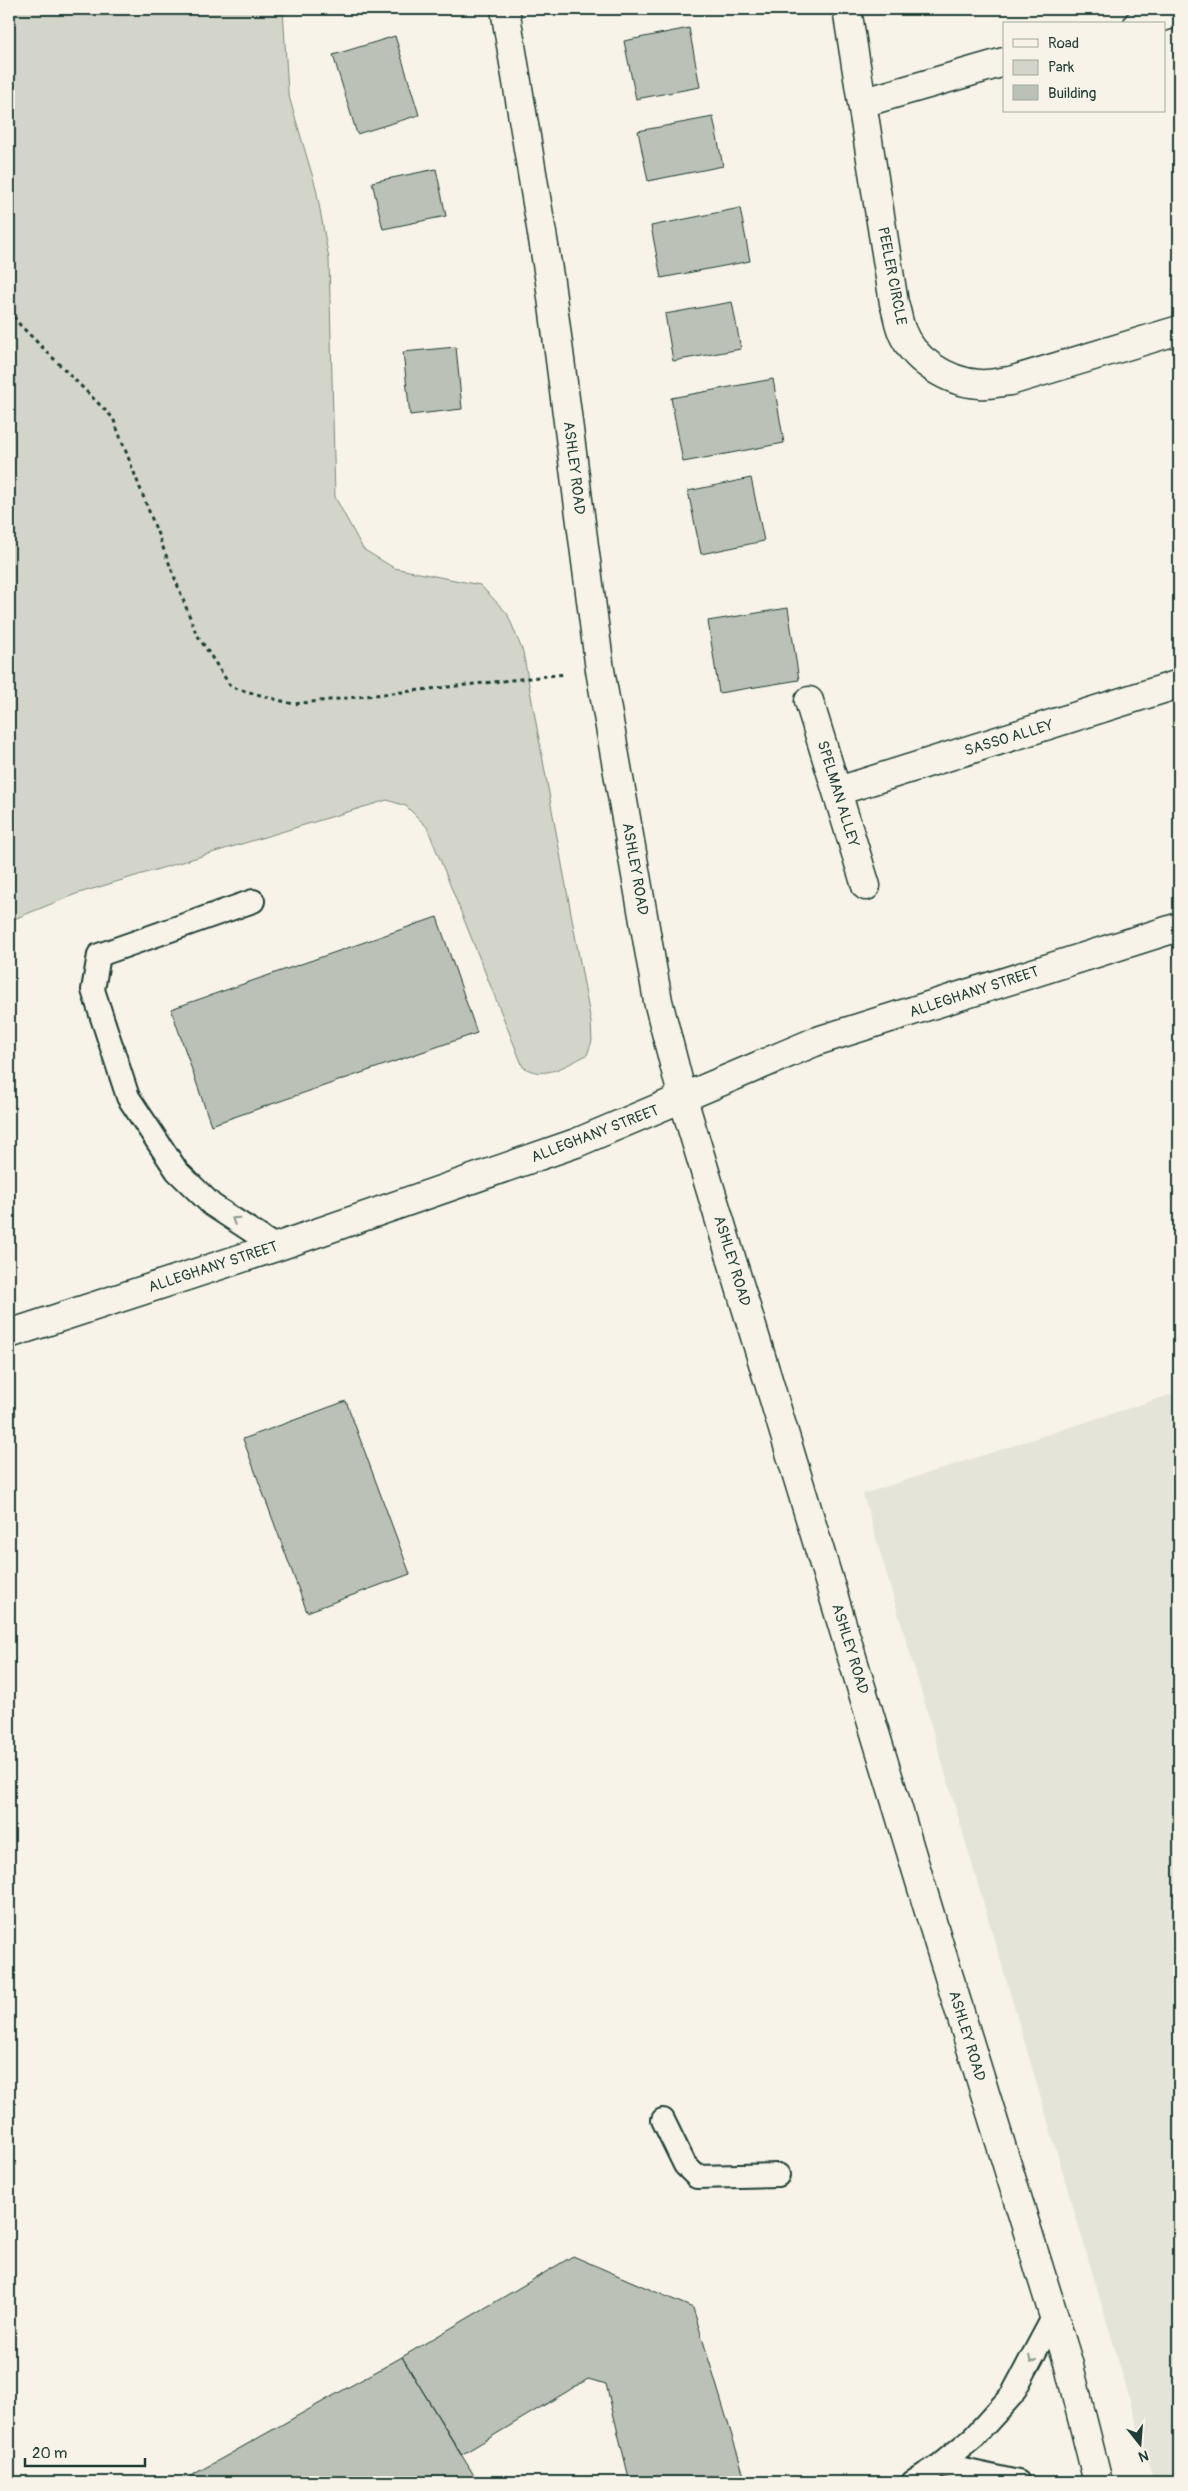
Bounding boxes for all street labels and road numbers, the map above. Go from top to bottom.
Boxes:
street label: PEELER CIRCLE [873,225,911,327]
street label: ASHLEY ROAD [559,420,589,516]
street label: SASSO ALLEY [962,715,1056,761]
street label: SPELMAN ALLEY [813,738,863,850]
street label: ASHLEY ROAD [618,821,652,917]
street label: ALLEGHANY STREET [907,962,1041,1022]
street label: ALLEGHANY STREET [529,1101,661,1167]
street label: ASHLEY ROAD [709,1213,755,1309]
street label: ALLEGHANY STREET [146,1237,280,1297]
street label: ASHLEY ROAD [827,1601,873,1697]
street label: ASHLEY ROAD [944,1988,990,2084]

